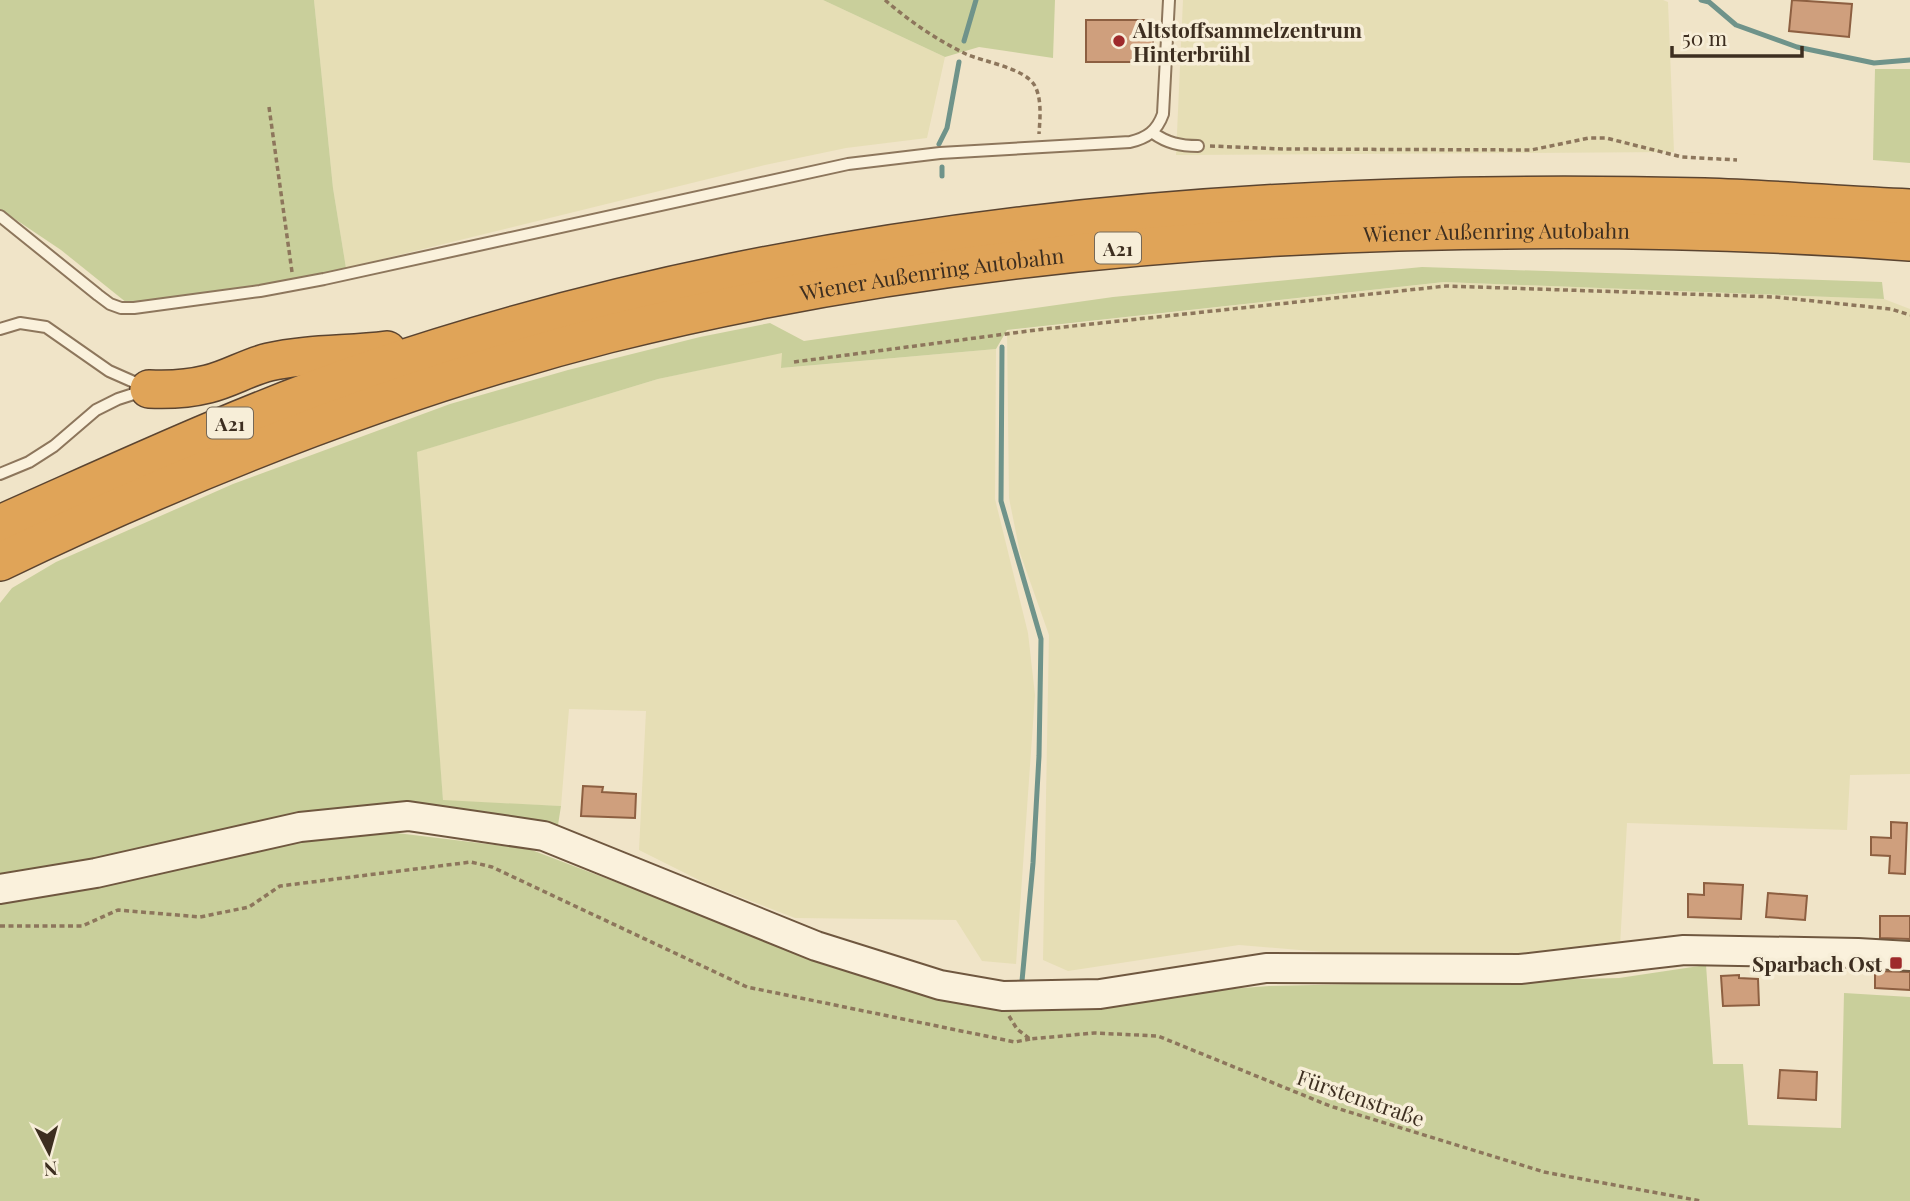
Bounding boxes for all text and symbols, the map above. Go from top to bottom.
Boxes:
scale bar [1672,14,1801,58]
place label: Altstoffsammelzentrum Hinterbrühl [1132,15,1362,67]
text: 50 m [1682,23,1728,51]
marker: Altstoffsammelzentrum Hinterbrühl [1111,33,1127,49]
street label: Wiener Außenring Autobahn [1362,215,1630,247]
road number: A21 [1095,232,1141,264]
street label: Wiener Außenring Autobahn [796,240,1066,306]
road number: A21 [207,408,253,438]
place label: Sparbach Ost [1752,949,1883,977]
marker: Sparbach Ost [1888,955,1904,971]
street label: Fürstenstraße [1294,1062,1428,1132]
north arrow [14,1117,84,1187]
text: N [42,1156,59,1184]

